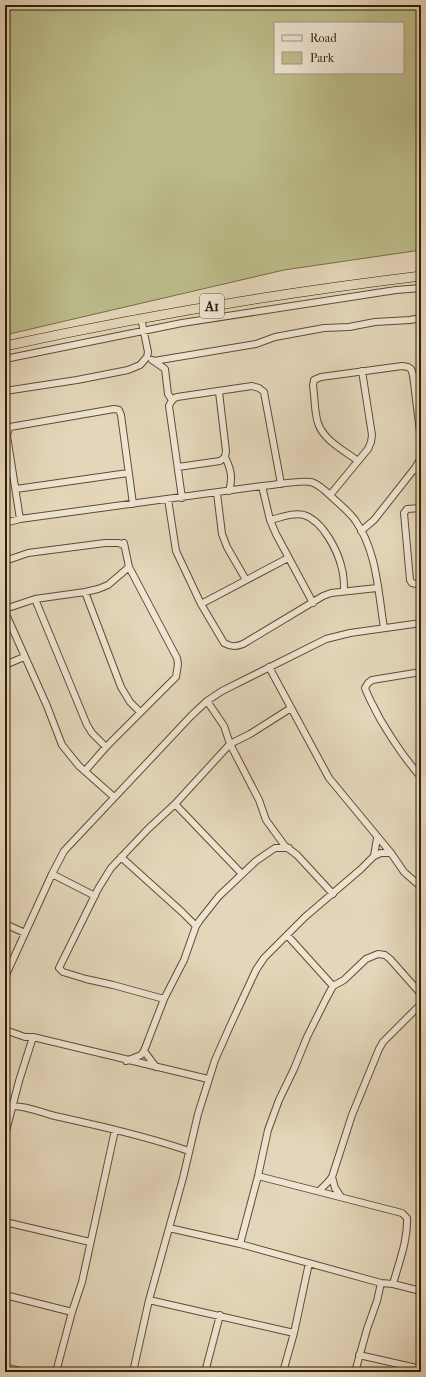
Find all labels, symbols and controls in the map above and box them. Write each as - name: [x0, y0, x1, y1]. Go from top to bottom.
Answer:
- legend: [274, 22, 404, 74]
- text: Road: [310, 31, 337, 45]
- text: Park: [310, 51, 335, 65]
- road number: A1: [200, 294, 224, 318]

